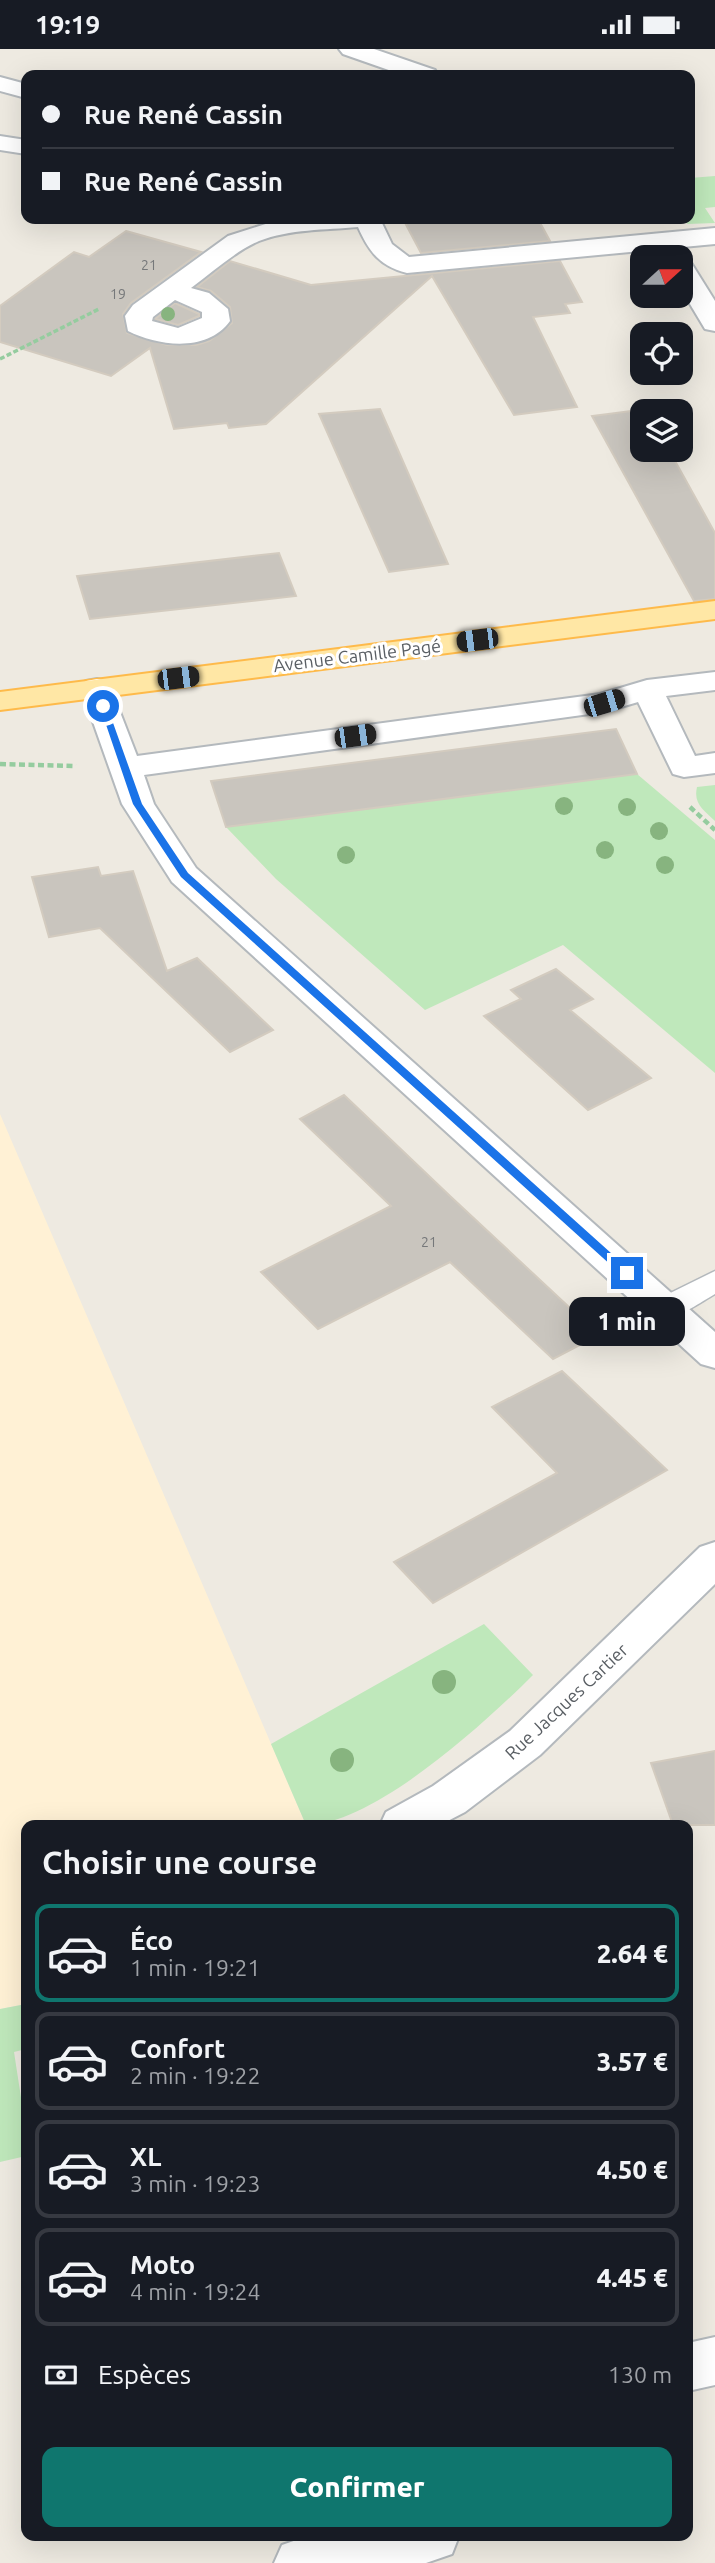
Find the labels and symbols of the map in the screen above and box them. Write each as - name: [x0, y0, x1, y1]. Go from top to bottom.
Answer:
- north arrow: [630, 245, 693, 308]
- house number: 21: [141, 257, 157, 273]
- house number: 19: [110, 286, 126, 302]
- car: [455, 627, 500, 653]
- street label: Avenue Camille Pagé: [272, 635, 442, 675]
- car: [156, 665, 201, 691]
- car: [581, 687, 628, 719]
- route start: [87, 690, 119, 722]
- car: [333, 723, 378, 749]
- house number: 21: [421, 1234, 437, 1250]
- route end: [611, 1257, 643, 1289]
- callout: 1 min: [569, 1297, 685, 1347]
- street label: Rue Jacques Cartier: [501, 1639, 631, 1763]

